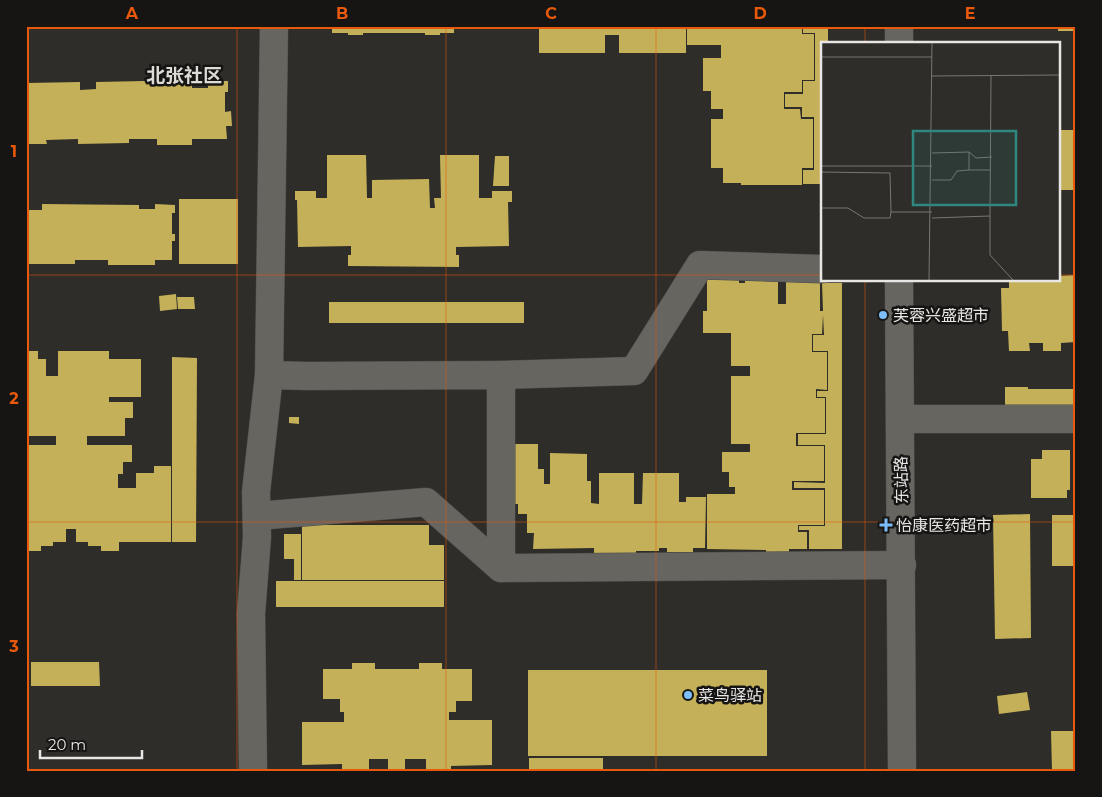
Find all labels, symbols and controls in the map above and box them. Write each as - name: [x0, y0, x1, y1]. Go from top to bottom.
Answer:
- text: A: [125, 4, 139, 23]
- text: B: [336, 4, 348, 23]
- text: C: [545, 4, 557, 23]
- text: D: [753, 4, 767, 23]
- text: E: [965, 4, 975, 23]
- inset map: [821, 42, 1060, 281]
- district label: 北张社区: [146, 64, 222, 87]
- text: 1: [11, 142, 17, 161]
- place label: 芙蓉兴盛超市: [893, 306, 989, 325]
- marker: 芙蓉兴盛超市: [877, 309, 889, 321]
- text: 2: [9, 389, 19, 408]
- street label: 东站路: [892, 456, 911, 504]
- place label: 怡康医药超市: [896, 516, 992, 535]
- marker: 怡康医药超市: [880, 519, 892, 531]
- text: 3: [8, 637, 19, 656]
- place label: 菜鸟驿站: [698, 686, 762, 705]
- marker: 菜鸟驿站: [682, 689, 694, 701]
- scale bar: [40, 727, 142, 759]
- text: 20 m: [48, 735, 86, 754]

